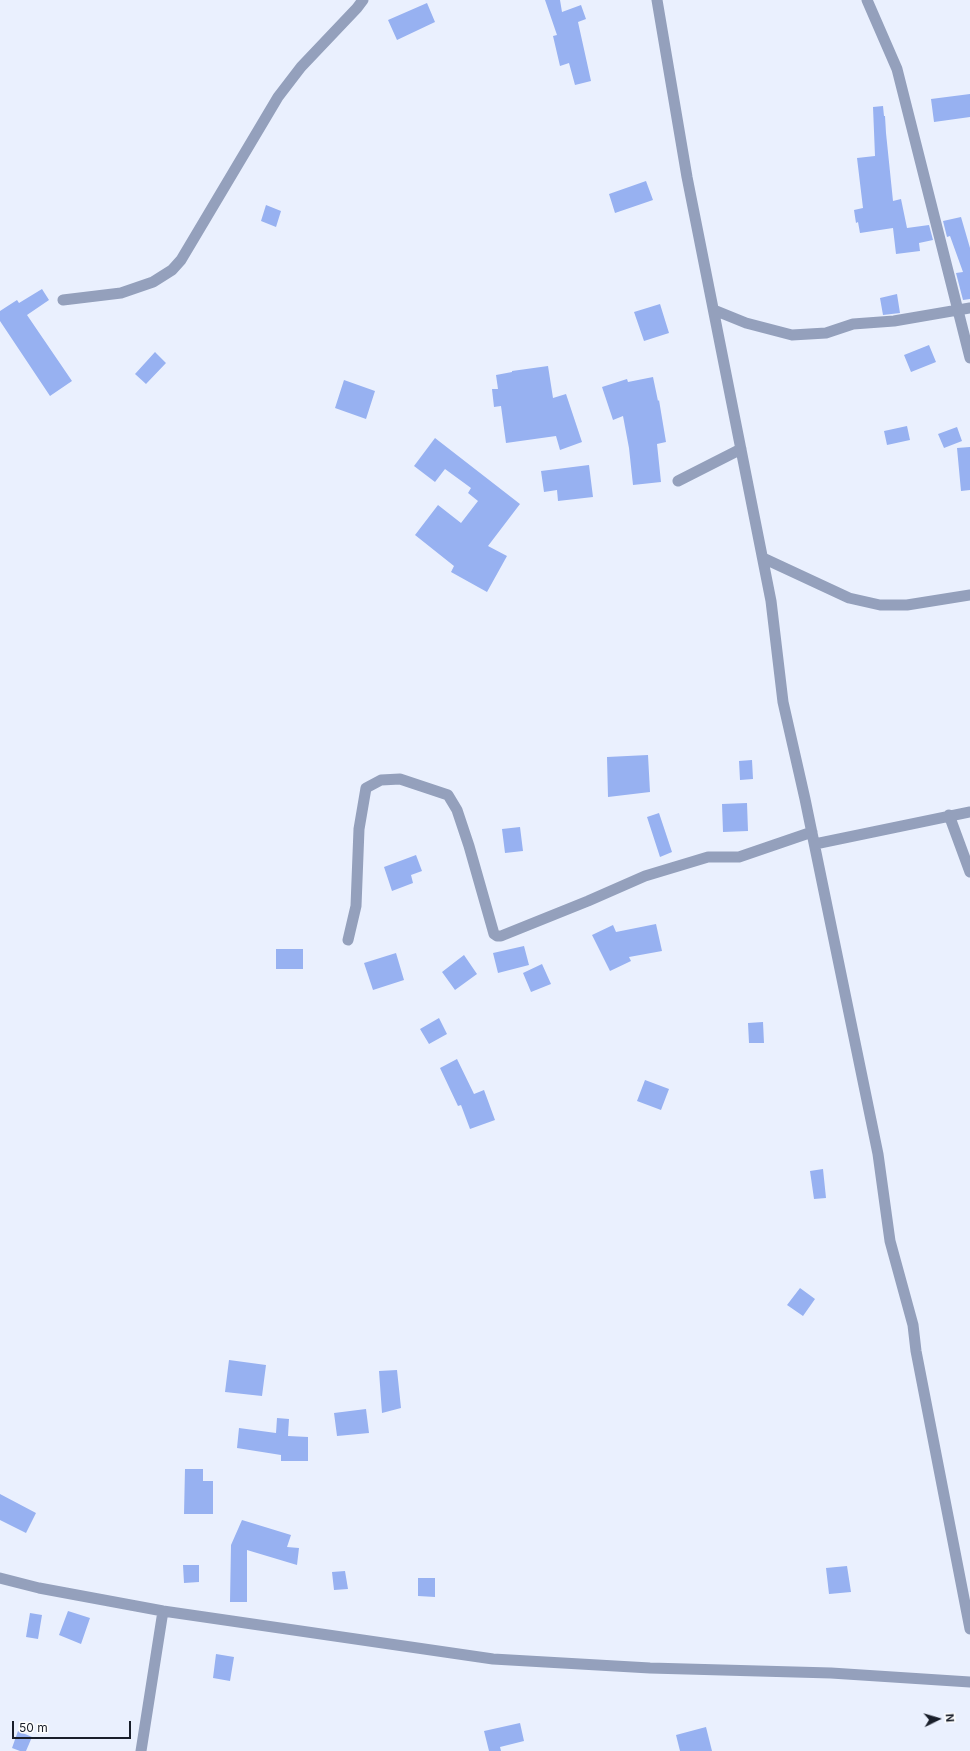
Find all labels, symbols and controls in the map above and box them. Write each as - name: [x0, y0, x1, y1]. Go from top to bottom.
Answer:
- north arrow: [918, 1699, 958, 1739]
- scale bar: [14, 1713, 133, 1739]
- text: N: [943, 1713, 957, 1723]
- text: 50 m: [19, 1720, 48, 1735]

